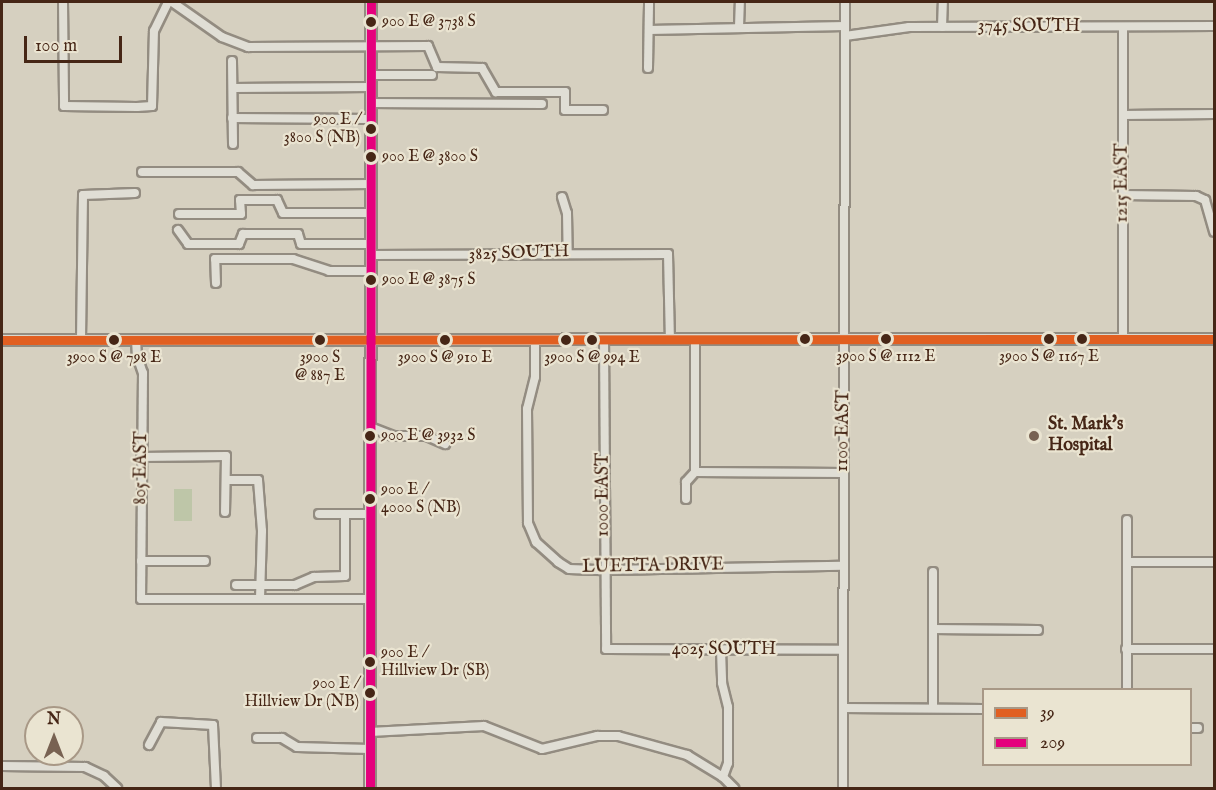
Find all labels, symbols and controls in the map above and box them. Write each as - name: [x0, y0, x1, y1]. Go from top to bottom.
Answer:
- place label: 900 E @ 3738 S: [382, 12, 476, 32]
- marker: 900 E @ 3738 S: [365, 16, 377, 28]
- street label: 3745 SOUTH: [978, 16, 1080, 38]
- scale bar: [27, 24, 124, 62]
- text: 100 m: [35, 35, 77, 58]
- place label: 900 E / 3800 S (NB): [284, 110, 360, 148]
- marker: 900 E / 3800 S (NB): [365, 123, 377, 135]
- street label: 1215 EAST: [1112, 143, 1134, 223]
- place label: 900 E @ 3800 S: [382, 147, 478, 167]
- marker: 900 E @ 3800 S: [365, 151, 377, 163]
- street label: 3825 SOUTH: [468, 241, 570, 267]
- place label: 900 E @ 3875 S: [382, 270, 476, 290]
- marker: 900 E @ 3875 S: [365, 274, 377, 286]
- unlabelled marker: [799, 333, 811, 345]
- marker: 3900 S @ 1112 E: [880, 333, 892, 345]
- marker: 3900 S @ 1167 E: [1043, 333, 1055, 345]
- unlabelled marker: [1076, 333, 1088, 345]
- marker: 3900 S @ 798 E: [108, 334, 120, 346]
- marker: 3900 S @ 887 E: [314, 334, 326, 346]
- marker: 3900 S @ 910 E: [439, 334, 451, 346]
- unlabelled marker: [560, 334, 572, 346]
- marker: 3900 S @ 994 E: [586, 334, 598, 346]
- place label: 3900 S @ 1112 E: [836, 347, 936, 367]
- place label: 3900 S @ 1167 E: [999, 347, 1099, 367]
- place label: 3900 S @ 798 E: [67, 348, 161, 368]
- place label: 3900 S @ 887 E: [295, 348, 345, 386]
- place label: 3900 S @ 910 E: [398, 348, 492, 368]
- place label: 3900 S @ 994 E: [544, 348, 640, 368]
- street label: 1100 EAST: [832, 390, 856, 472]
- place label: St. Mark's Hospital: [1048, 415, 1123, 458]
- place label: 900 E @ 3932 S: [381, 426, 475, 446]
- marker: St. Mark's Hospital: [1025, 427, 1043, 445]
- marker: 900 E @ 3932 S: [364, 430, 376, 442]
- street label: 805 EAST: [131, 431, 153, 505]
- street label: 1000 EAST: [593, 453, 615, 537]
- place label: 900 E / 4000 S (NB): [381, 480, 461, 518]
- marker: 900 E / 4000 S (NB): [364, 493, 376, 505]
- street label: LUETTA DRIVE: [582, 555, 724, 579]
- street label: 4025 SOUTH: [672, 639, 776, 661]
- place label: 900 E / Hillview Dr (SB): [381, 643, 489, 681]
- marker: 900 E / Hillview Dr (SB): [364, 656, 376, 668]
- place label: 900 E / Hillview Dr (NB): [245, 674, 359, 712]
- marker: 900 E / Hillview Dr (NB): [364, 687, 376, 699]
- legend: [982, 688, 1192, 766]
- text: 39: [1040, 702, 1055, 725]
- north arrow: [24, 706, 84, 766]
- text: N: [47, 710, 61, 730]
- text: 209: [1040, 732, 1065, 755]

